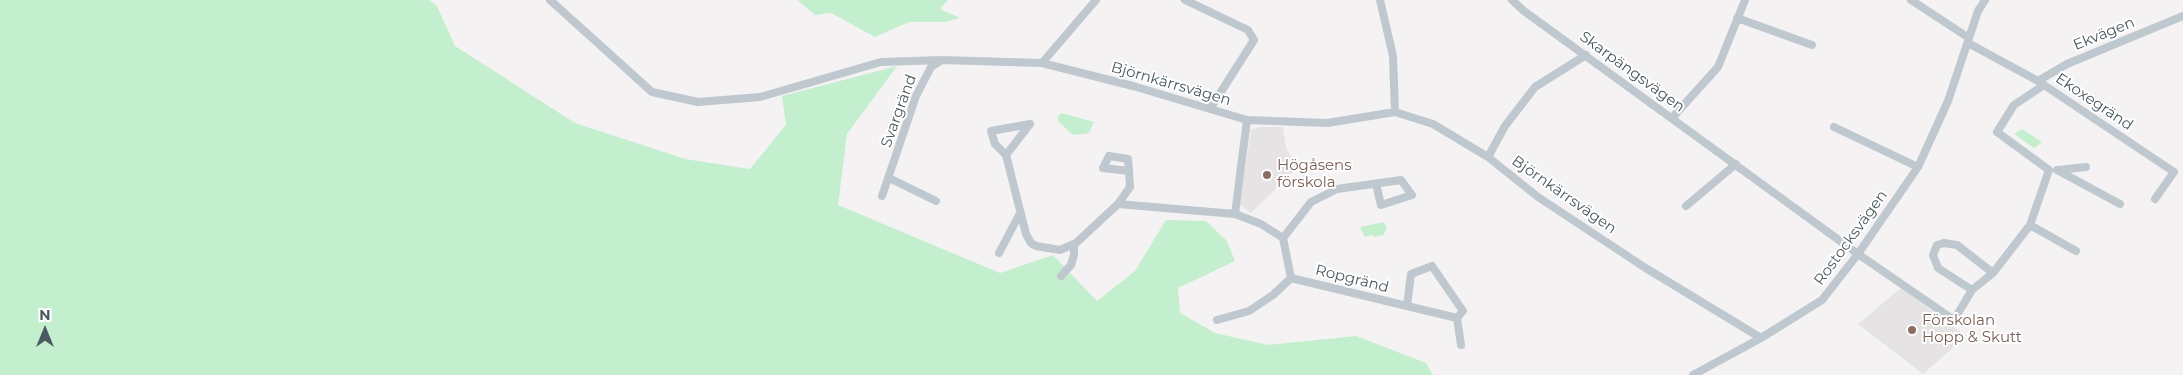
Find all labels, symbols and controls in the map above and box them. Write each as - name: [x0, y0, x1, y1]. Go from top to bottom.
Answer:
- street label: Ekvägen: [2071, 14, 2137, 54]
- street label: Skarpängsvägen: [1576, 28, 1688, 116]
- street label: Björnkärrsvägen: [1109, 58, 1233, 110]
- street label: Ekoxegränd: [2052, 70, 2136, 134]
- street label: Svargränd: [877, 72, 921, 150]
- street label: Björnkärrsvägen: [1508, 152, 1620, 238]
- place label: Högåsens förskola: [1277, 157, 1352, 192]
- marker: Högåsens förskola: [1261, 169, 1273, 181]
- street label: Rostocksvägen: [1810, 187, 1892, 289]
- street label: Ropgränd: [1313, 261, 1391, 297]
- north arrow: [20, 305, 70, 355]
- text: N: [39, 306, 51, 324]
- place label: Förskolan Hopp & Skutt: [1922, 312, 2022, 347]
- marker: Förskolan Hopp & Skutt: [1906, 324, 1918, 336]

